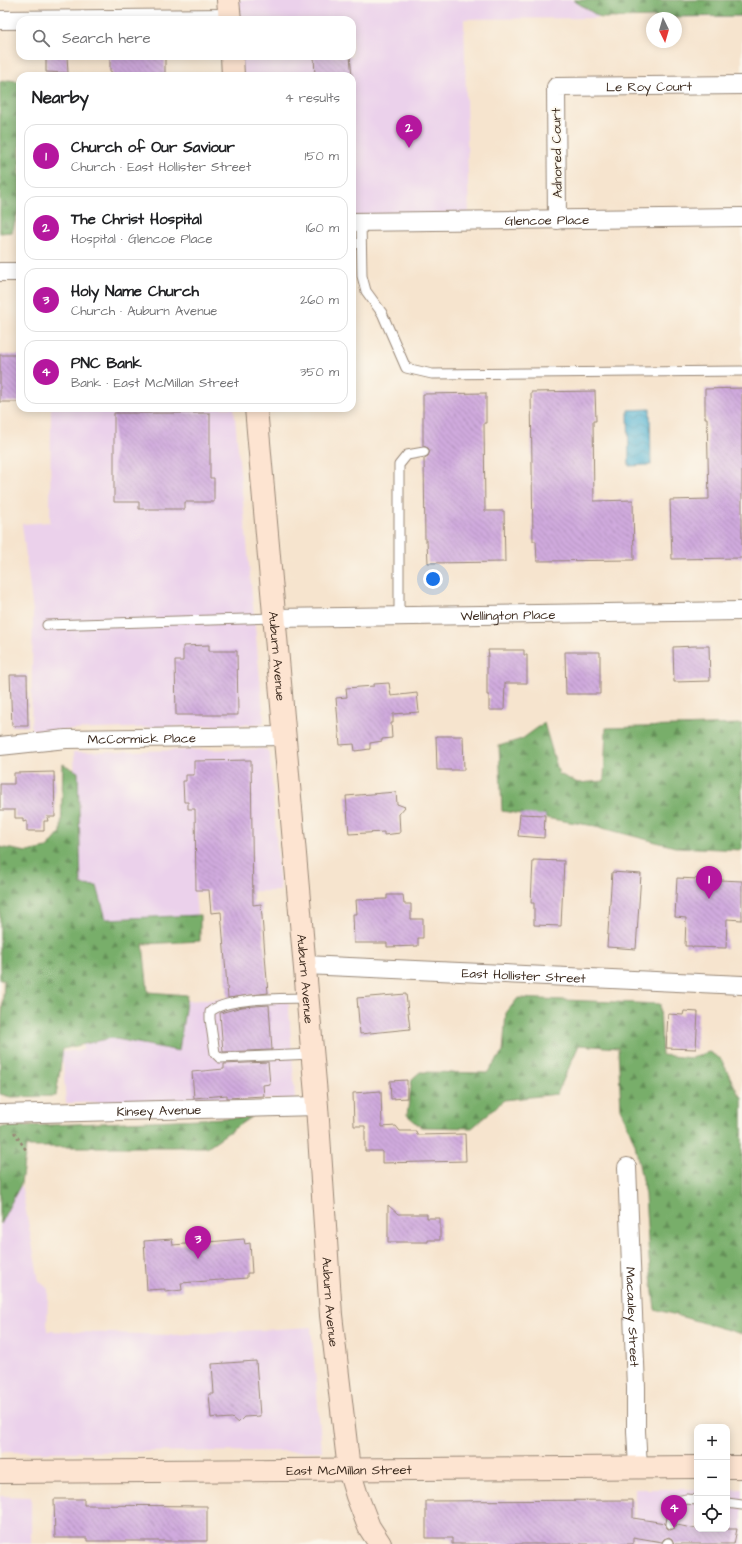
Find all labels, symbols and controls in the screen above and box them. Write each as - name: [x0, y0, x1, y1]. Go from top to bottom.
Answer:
- north arrow: [646, 12, 682, 48]
- search box: [16, 16, 356, 60]
- icon: search: [30, 27, 52, 49]
- text: Search here: [62, 28, 151, 49]
- street label: Le Roy Court: [606, 78, 693, 97]
- text: Nearby: [32, 86, 89, 110]
- text: 4 results: [285, 89, 340, 107]
- street label: Adnored Court: [547, 107, 567, 198]
- pin: 2: [396, 115, 422, 148]
- text: Church of Our Saviour: [71, 137, 235, 158]
- text: 1: [45, 147, 47, 165]
- text: 150 m: [305, 147, 339, 165]
- text: Church · East Hollister Street: [71, 158, 251, 176]
- text: The Christ Hospital: [71, 209, 202, 230]
- street label: Glencoe Place: [505, 211, 589, 230]
- text: 2: [42, 219, 50, 237]
- text: 160 m: [306, 219, 339, 237]
- text: Hospital · Glencoe Place: [71, 230, 213, 248]
- text: Holy Name Church: [71, 281, 199, 302]
- text: 3: [43, 291, 49, 309]
- text: 260 m: [300, 291, 339, 309]
- text: Church · Auburn Avenue: [71, 302, 217, 320]
- text: PNC Bank: [71, 353, 142, 374]
- text: 4: [42, 363, 50, 381]
- text: 350 m: [300, 363, 339, 381]
- text: Bank · East McMillan Street: [71, 374, 239, 392]
- your location: [423, 569, 443, 589]
- street label: Wellington Place: [460, 606, 556, 626]
- street label: Auburn Avenue: [264, 611, 290, 702]
- street label: McCormick Place: [87, 729, 196, 749]
- pin: 1: [696, 866, 722, 899]
- street label: Auburn Avenue: [292, 933, 318, 1025]
- street label: East Hollister Street: [461, 964, 587, 988]
- street label: Kinsey Avenue: [116, 1101, 201, 1121]
- pin: 3: [185, 1226, 211, 1259]
- street label: Auburn Avenue: [317, 1256, 343, 1348]
- street label: Macauley Street: [621, 1266, 643, 1368]
- map controls: [694, 1424, 730, 1532]
- button: +: [694, 1424, 730, 1460]
- button: −: [694, 1460, 730, 1496]
- street label: East McMillan Street: [286, 1461, 413, 1480]
- pin: 4: [661, 1495, 687, 1528]
- button: locate: [694, 1496, 730, 1532]

